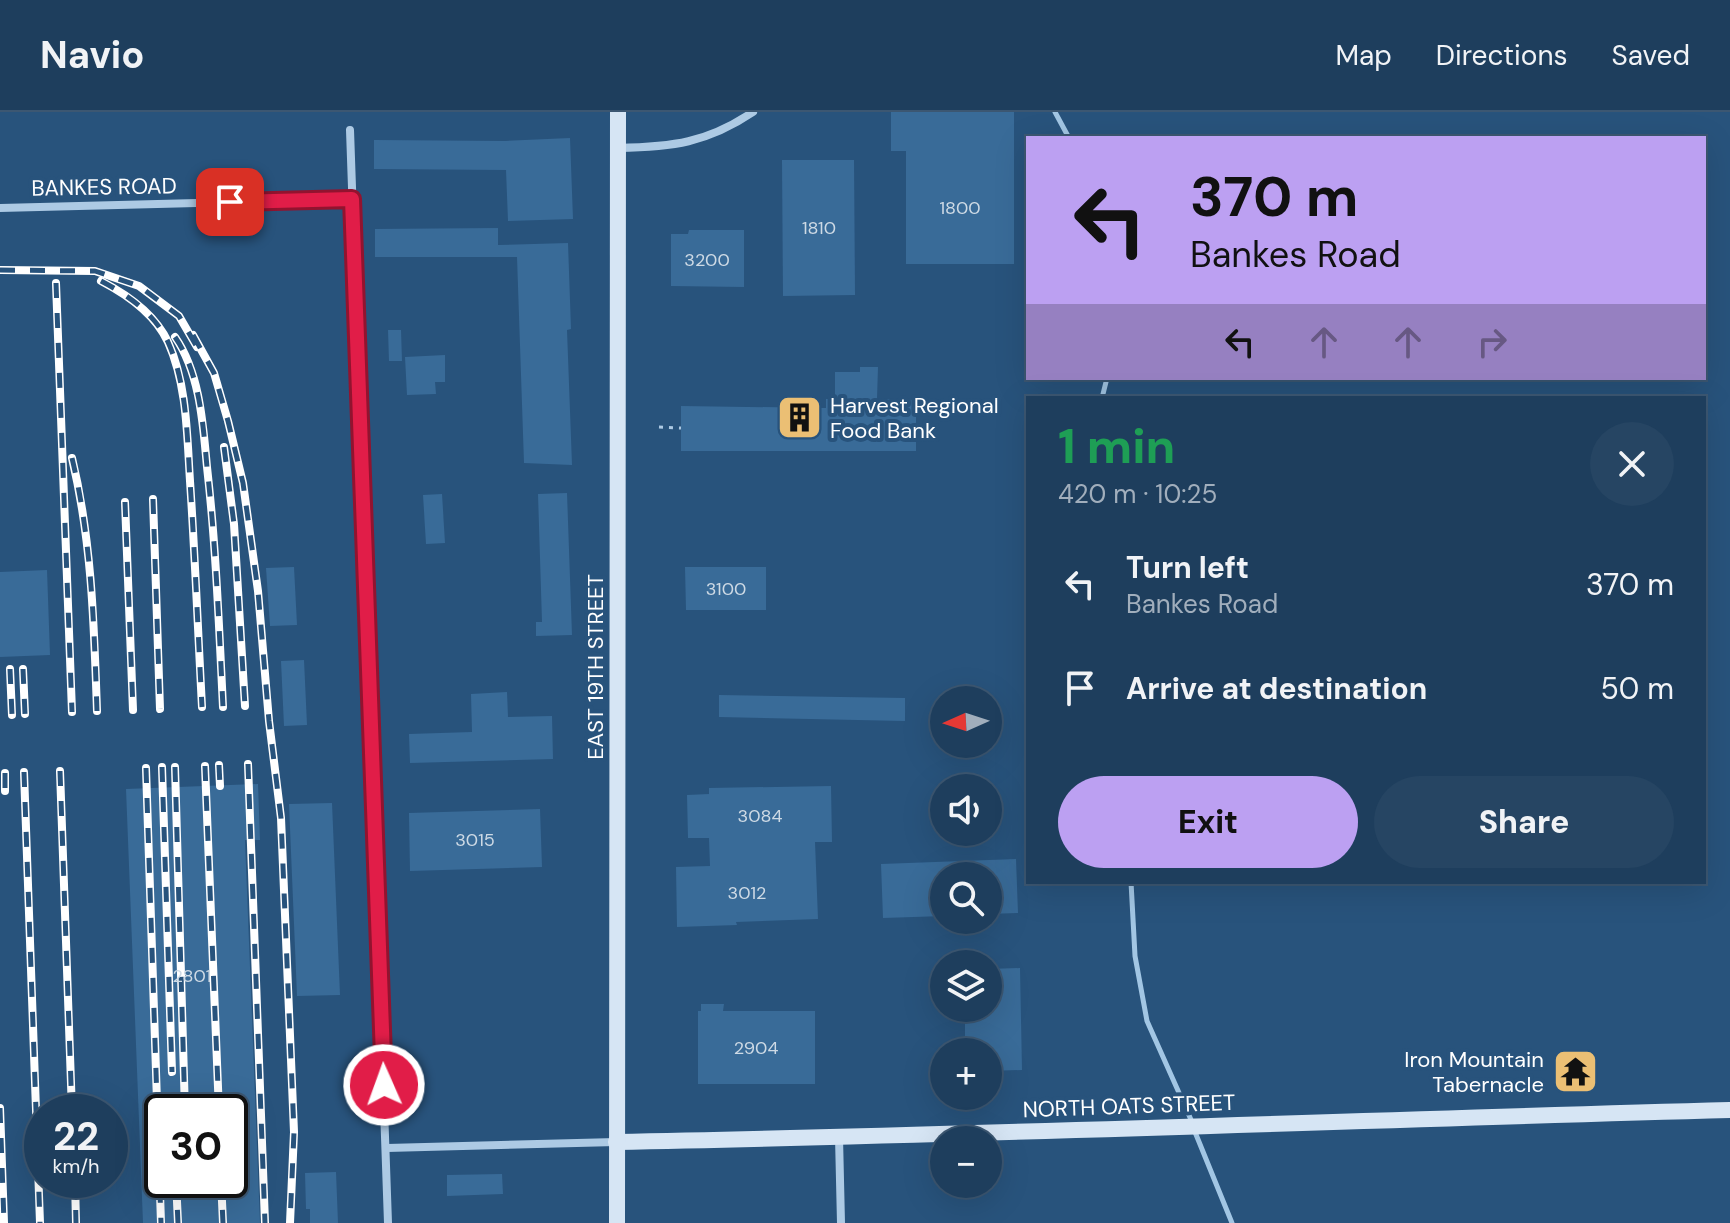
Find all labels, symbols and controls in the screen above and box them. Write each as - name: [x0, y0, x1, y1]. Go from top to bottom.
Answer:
- text: Navio: [40, 30, 144, 80]
- text: Map: [1335, 37, 1392, 74]
- text: Directions: [1436, 37, 1568, 74]
- text: Saved: [1612, 37, 1690, 74]
- text: 370 m: [1190, 160, 1358, 233]
- pin: [196, 168, 264, 236]
- icon: left: [1058, 168, 1162, 272]
- street label: BANKES ROAD: [31, 171, 177, 203]
- icon: arrive: [208, 180, 252, 224]
- house number: 1800: [939, 196, 981, 220]
- house number: 1810: [802, 216, 836, 240]
- text: Bankes Road: [1190, 231, 1401, 278]
- house number: 3200: [684, 248, 730, 272]
- icon: left: [1218, 320, 1262, 364]
- icon: ahead: [1302, 320, 1346, 364]
- icon: ahead: [1386, 320, 1430, 364]
- icon: right: [1470, 320, 1514, 364]
- place label: Harvest Regional Food Bank: [830, 391, 999, 445]
- building icon: Harvest Regional Food Bank: [775, 394, 823, 442]
- text: 1 min: [1058, 415, 1175, 478]
- button: close: [1590, 422, 1674, 506]
- text: 420 m · 10:25: [1058, 477, 1217, 511]
- text: Turn left: [1126, 548, 1249, 587]
- icon: left: [1058, 562, 1102, 606]
- text: 370 m: [1586, 565, 1674, 604]
- street label: EAST 19TH STREET: [581, 574, 610, 760]
- house number: 3100: [706, 577, 746, 601]
- text: Bankes Road: [1126, 587, 1278, 621]
- icon: arrive: [1058, 666, 1102, 710]
- text: Arrive at destination: [1126, 669, 1427, 708]
- text: 50 m: [1600, 669, 1674, 708]
- north arrow: [930, 686, 1002, 758]
- map controls: [930, 686, 1002, 1198]
- button: sound: [930, 774, 1002, 846]
- button: Exit: [1058, 776, 1358, 868]
- button: Share: [1374, 776, 1674, 868]
- house number: 3084: [738, 804, 782, 828]
- house number: 3015: [455, 828, 495, 852]
- button: search: [930, 862, 1002, 934]
- house number: 3012: [728, 881, 766, 905]
- button: layers: [930, 950, 1002, 1022]
- house number: 2801: [173, 964, 211, 988]
- house number: 2904: [734, 1036, 778, 1060]
- button: +: [930, 1038, 1002, 1110]
- position arrow: [342, 1043, 426, 1127]
- place label: Iron Mountain Tabernacle: [1404, 1045, 1544, 1099]
- temple icon: Iron Mountain Tabernacle: [1551, 1048, 1599, 1096]
- street label: NORTH OATS STREET: [1022, 1088, 1236, 1124]
- speed limit sign: 30: [144, 1094, 248, 1198]
- text: 22: [53, 1110, 99, 1162]
- button: −: [930, 1126, 1002, 1198]
- text: km/h: [52, 1153, 100, 1179]

